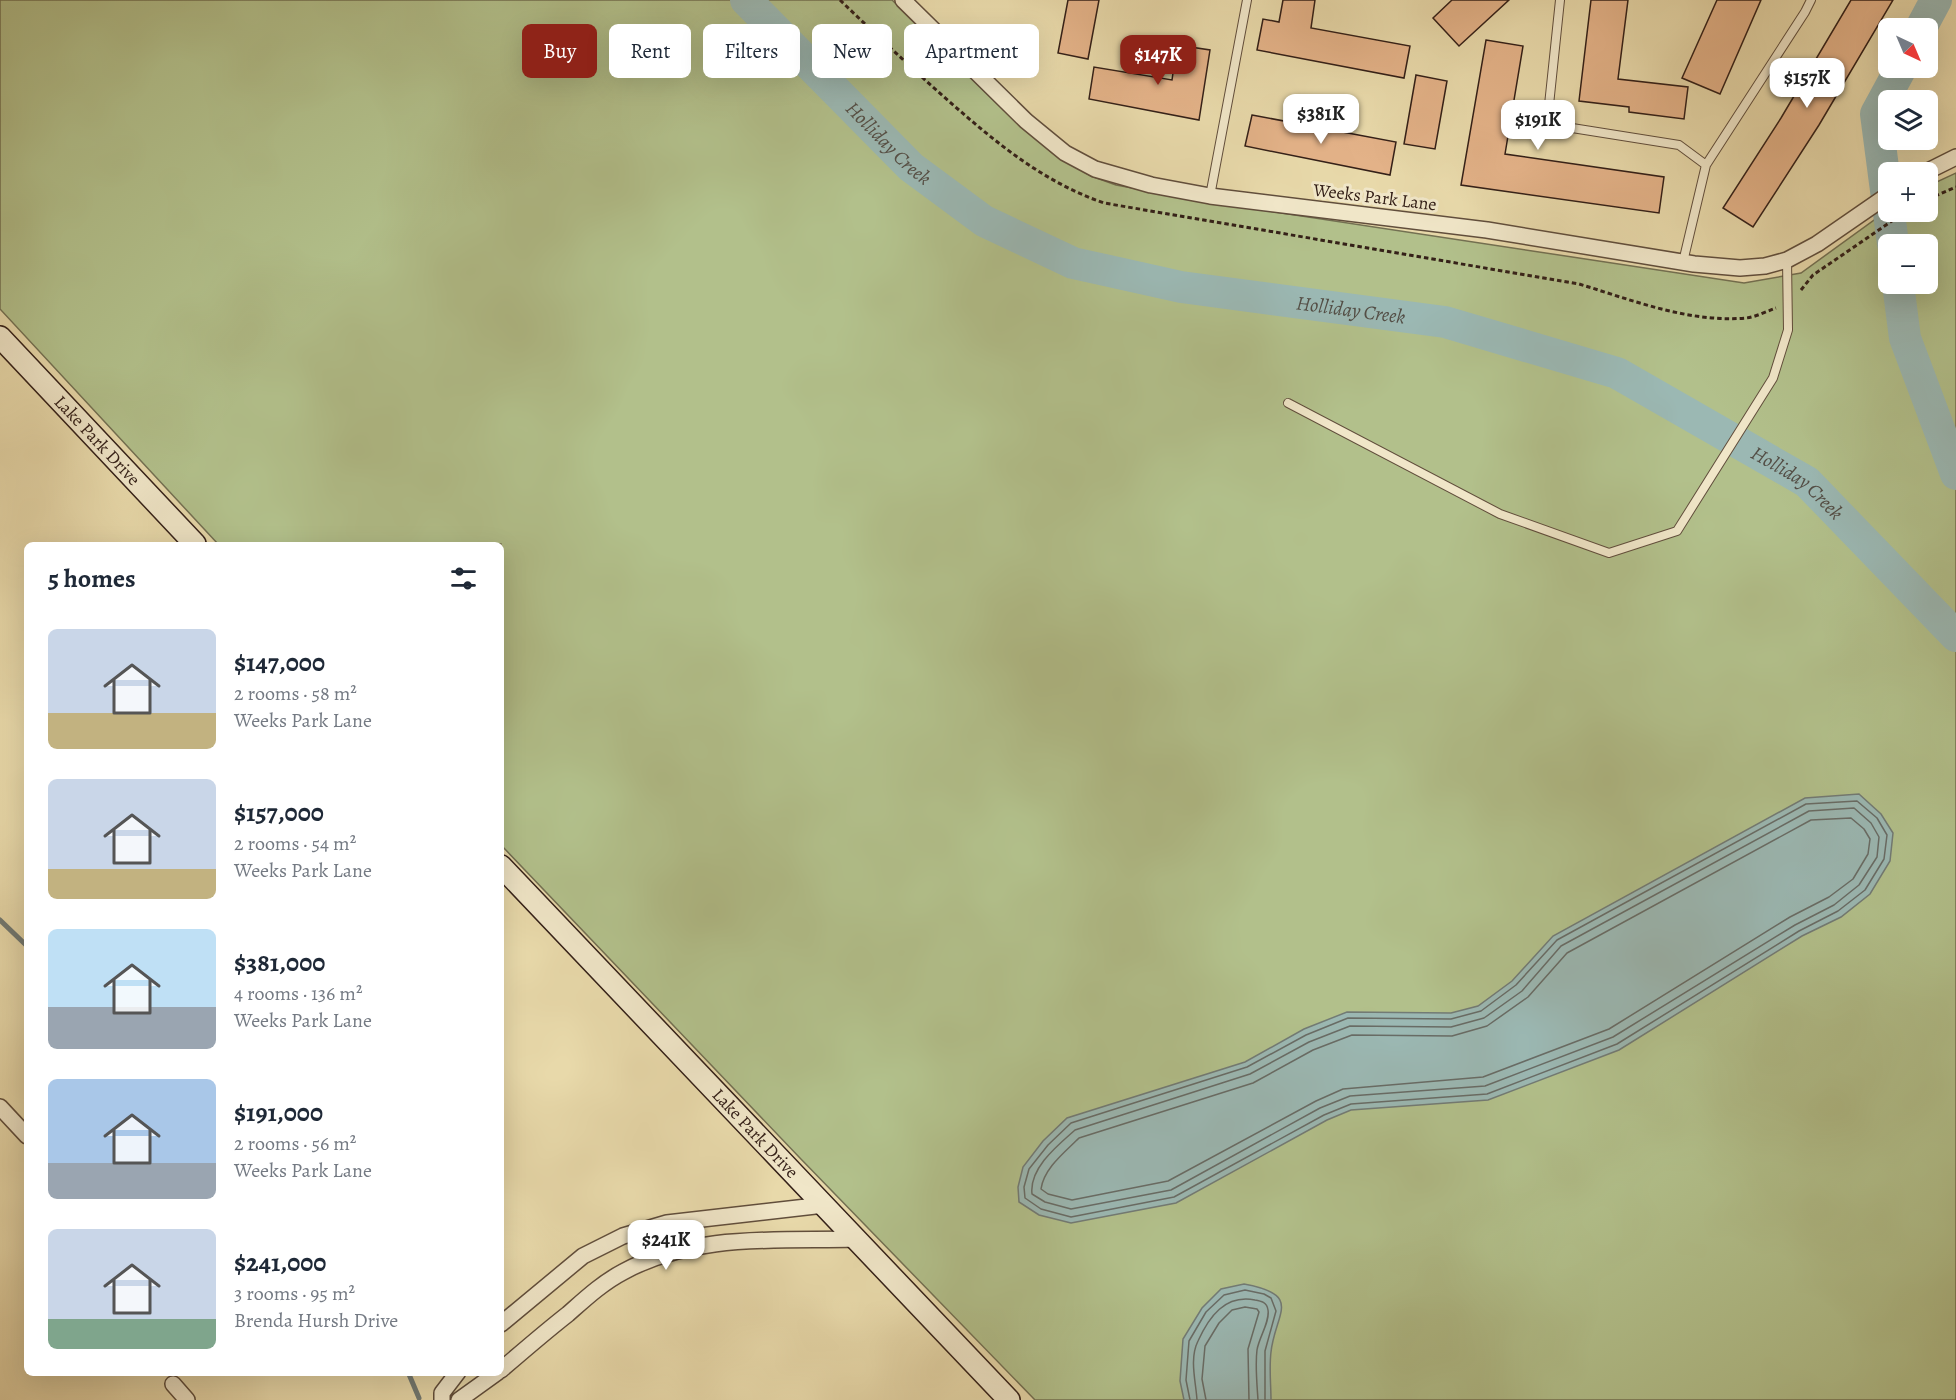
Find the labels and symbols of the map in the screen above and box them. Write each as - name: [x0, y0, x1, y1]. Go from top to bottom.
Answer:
- north arrow: [1878, 18, 1938, 78]
- pin: $147K: [1116, 35, 1200, 86]
- pin: $157K: [1765, 58, 1849, 109]
- pin: $381K: [1279, 94, 1363, 145]
- water label: Holliday Creek: [839, 96, 937, 191]
- pin: $191K: [1496, 100, 1580, 151]
- street label: Weeks Park Lane: [1311, 177, 1438, 216]
- water label: Holliday Creek: [1295, 289, 1407, 331]
- street label: Lake Park Drive: [49, 390, 146, 491]
- water label: Holliday Creek: [1746, 440, 1849, 526]
- street label: Lake Park Drive: [707, 1083, 804, 1184]
- pin: $241K: [624, 1220, 708, 1271]

